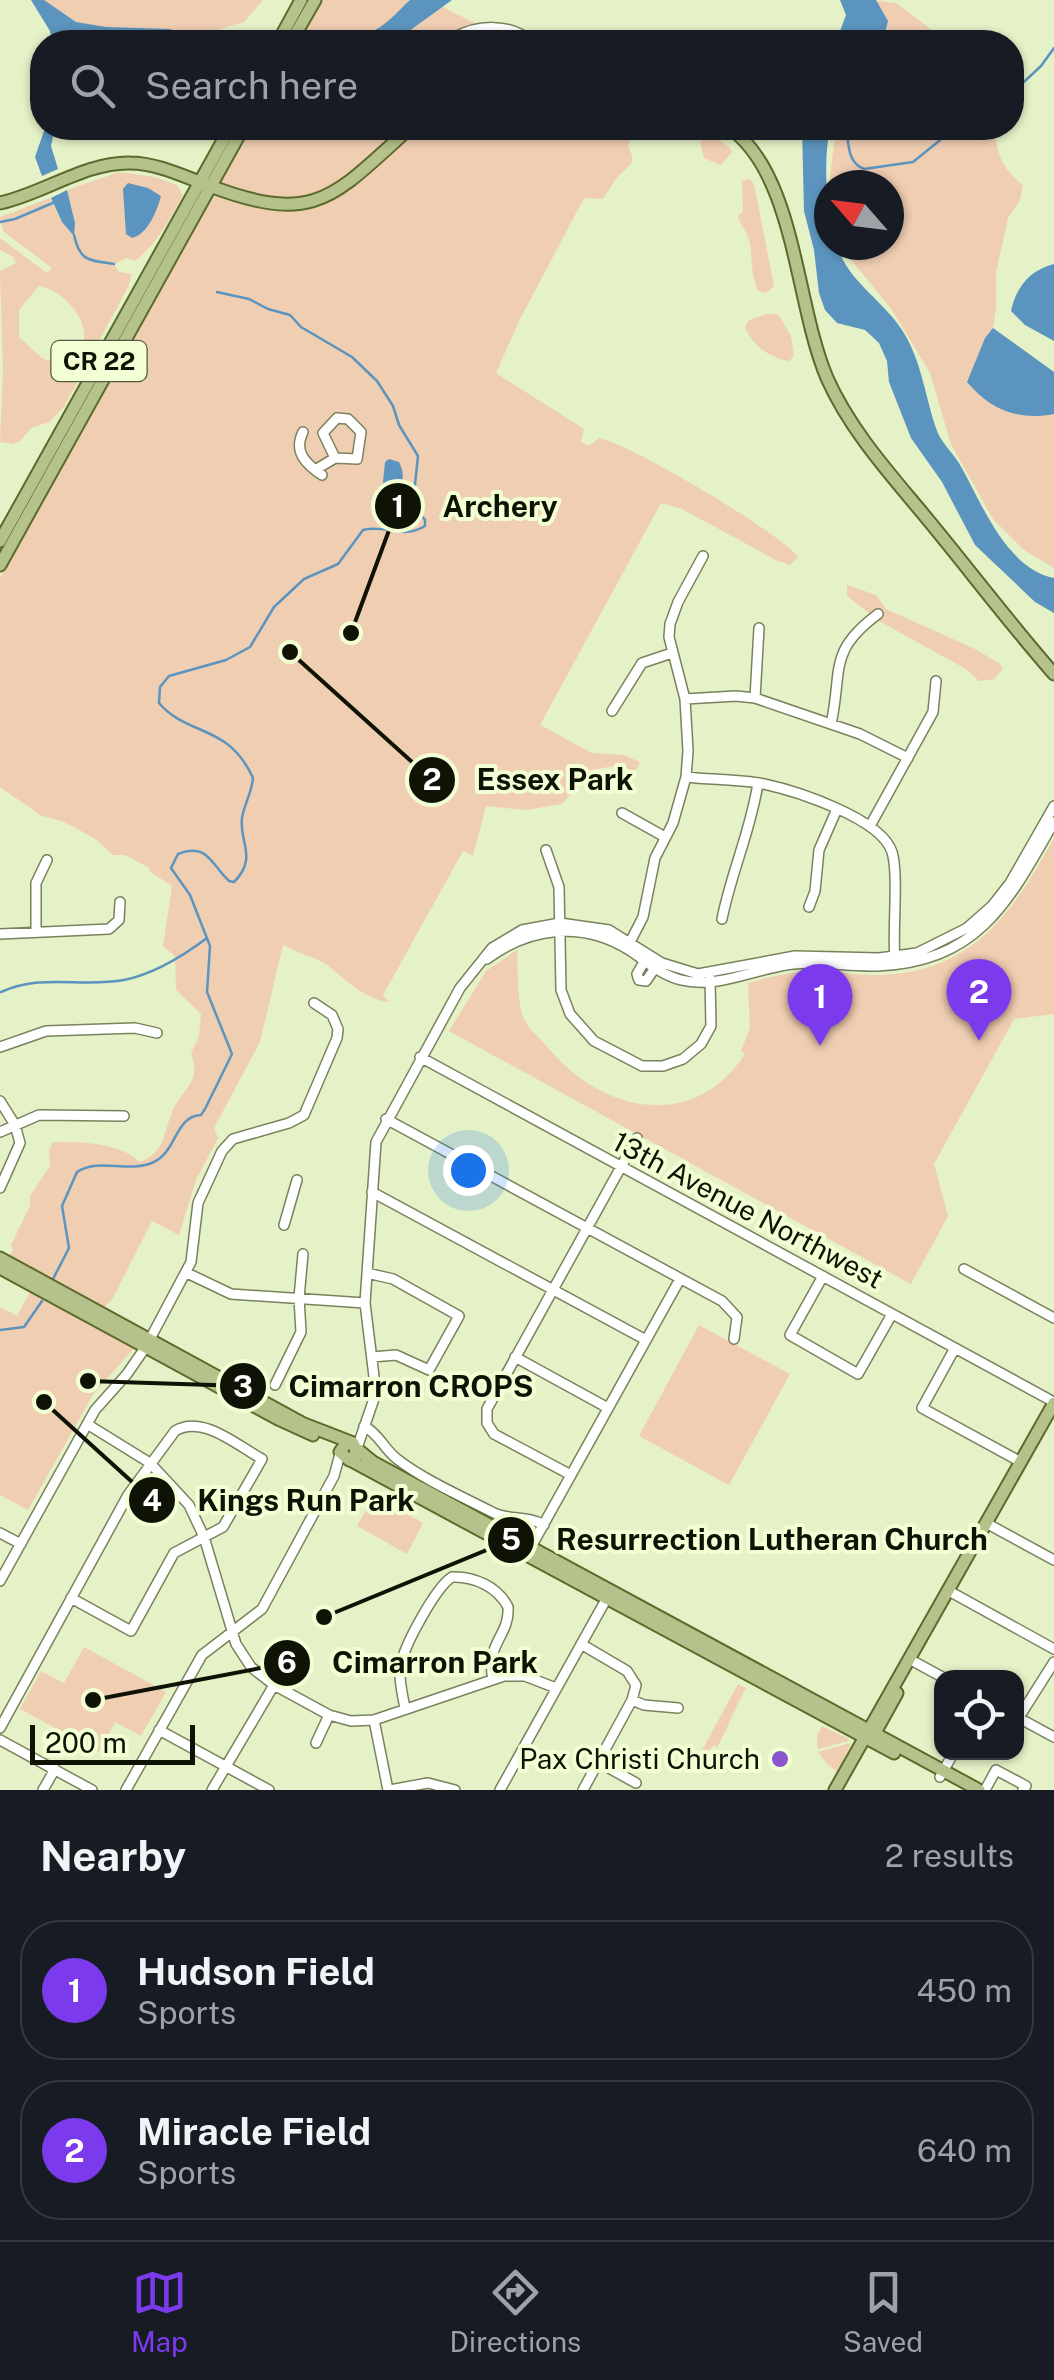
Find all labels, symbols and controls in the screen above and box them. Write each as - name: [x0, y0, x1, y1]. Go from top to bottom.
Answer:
- search box: [30, 30, 1024, 140]
- icon: search: [65, 58, 120, 113]
- text: Search here: [145, 63, 358, 108]
- north arrow: [814, 170, 904, 260]
- road number: CR 22: [52, 341, 146, 381]
- callout: Archery: [373, 476, 578, 536]
- text: 1: [392, 488, 404, 524]
- text: Archery: [442, 488, 558, 524]
- callout: Essex Park: [407, 750, 654, 810]
- text: 2: [422, 761, 442, 797]
- text: Essex Park: [477, 761, 633, 797]
- pin: 2: [946, 958, 1012, 1041]
- pin: 1: [788, 964, 852, 1046]
- street label: 13th Avenue Northwest: [607, 1124, 889, 1295]
- your location: [443, 1145, 494, 1196]
- callout: Cimarron CROPS: [218, 1356, 554, 1416]
- text: 3: [233, 1368, 253, 1404]
- text: Cimarron CROPS: [288, 1368, 534, 1404]
- callout: Kings Run Park: [127, 1470, 435, 1530]
- text: 4: [142, 1482, 162, 1518]
- text: Kings Run Park: [197, 1482, 415, 1518]
- callout: Resurrection Lutheran Church: [486, 1510, 1008, 1570]
- text: 5: [501, 1521, 521, 1557]
- text: Resurrection Lutheran Church: [556, 1521, 988, 1557]
- callout: Cimarron Park: [262, 1633, 558, 1693]
- text: 6: [277, 1644, 297, 1680]
- text: Cimarron Park: [332, 1644, 538, 1680]
- map controls: [934, 1670, 1024, 1760]
- button: locate: [934, 1670, 1024, 1760]
- scale bar: [30, 1720, 195, 1764]
- text: 200 m: [45, 1726, 127, 1759]
- place label: Pax Christi Church: [519, 1742, 760, 1775]
- marker: Pax Christi Church: [769, 1748, 791, 1770]
- text: Nearby: [40, 1831, 186, 1880]
- text: 2 results: [885, 1837, 1014, 1874]
- text: Hudson Field: [137, 1949, 375, 1994]
- text: 1: [68, 1972, 81, 2009]
- text: 450 m: [917, 1972, 1012, 2009]
- text: Sports: [137, 1994, 236, 2031]
- text: Miracle Field: [137, 2109, 371, 2154]
- text: 2: [64, 2132, 85, 2169]
- text: 640 m: [917, 2132, 1012, 2169]
- text: Sports: [137, 2154, 236, 2191]
- tab: Map: [131, 2265, 188, 2358]
- tab: Directions: [450, 2265, 581, 2358]
- tab: Saved: [843, 2265, 923, 2358]

